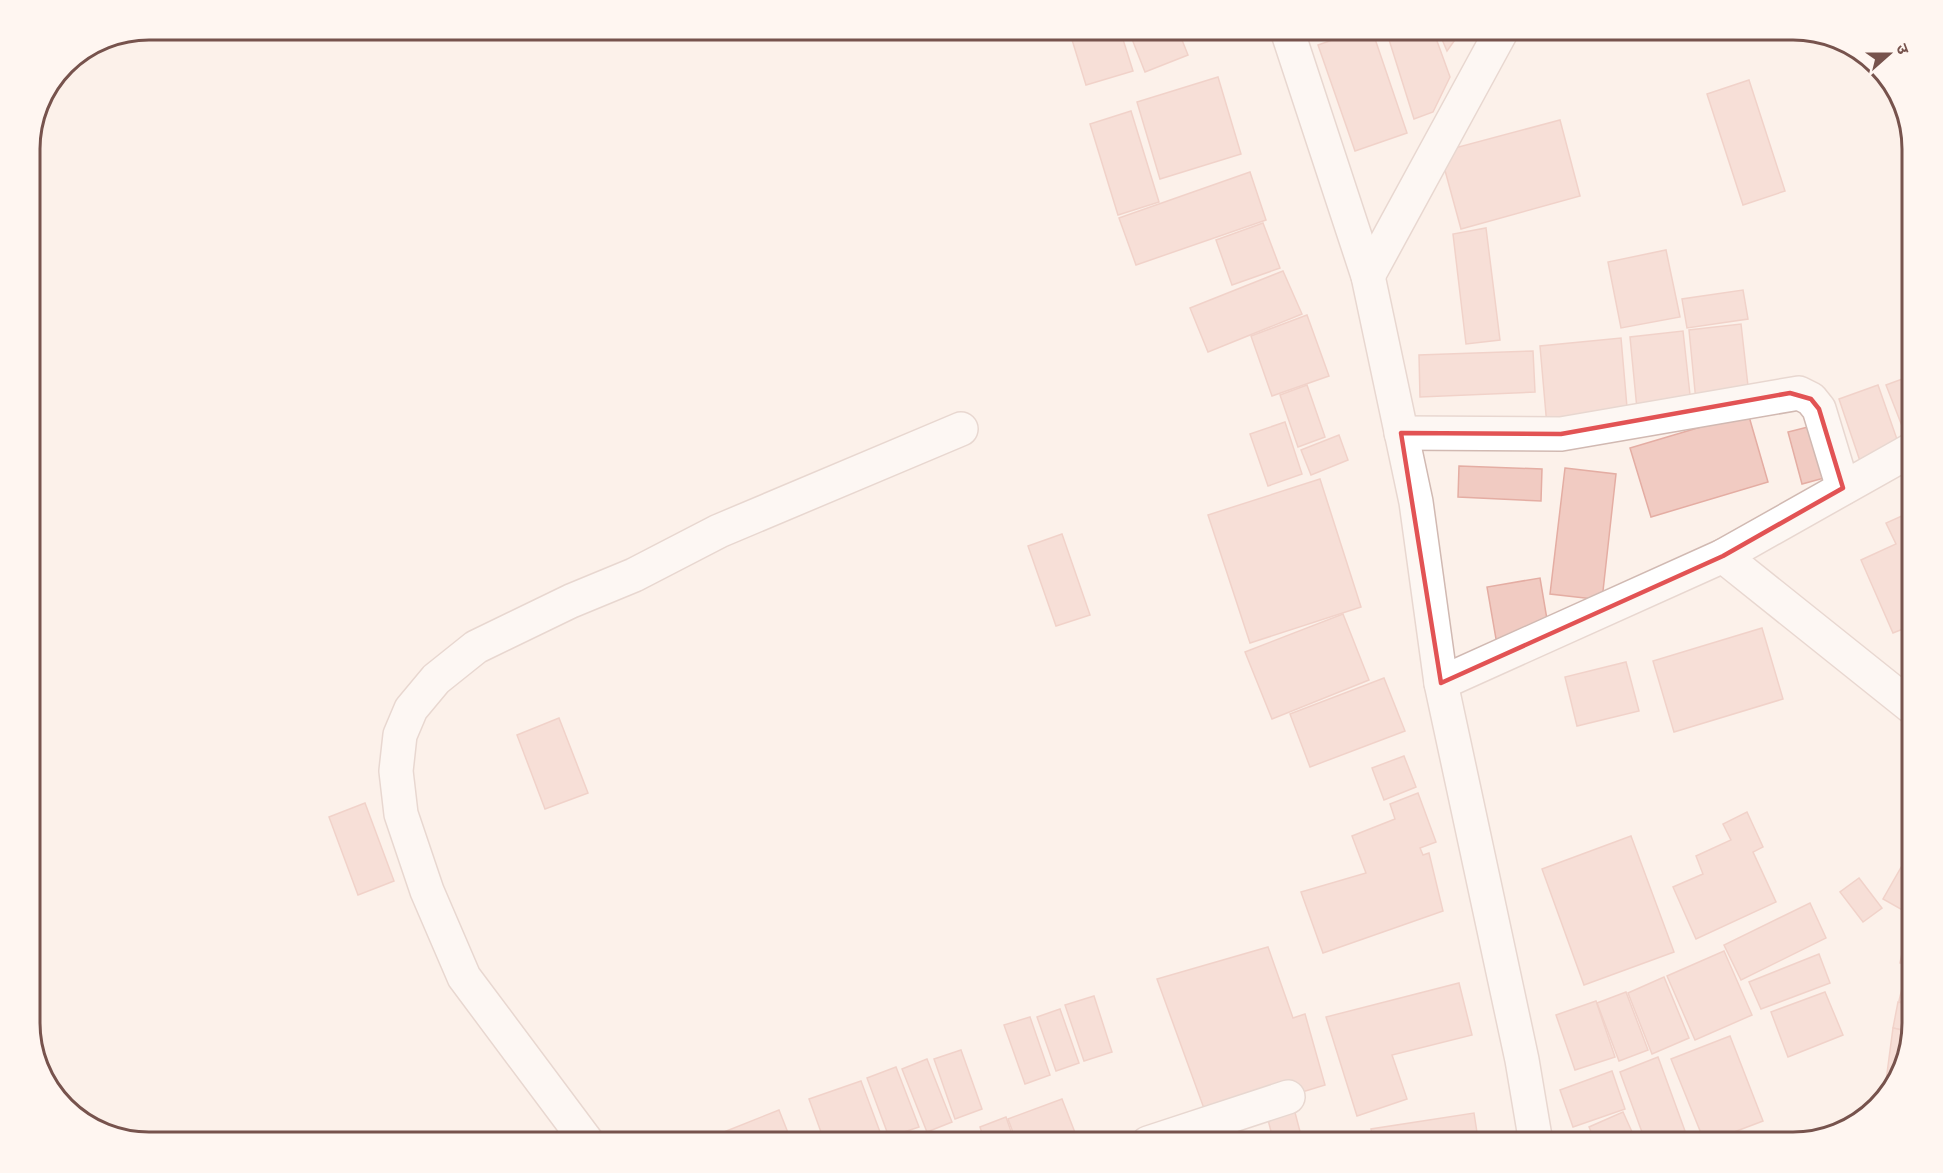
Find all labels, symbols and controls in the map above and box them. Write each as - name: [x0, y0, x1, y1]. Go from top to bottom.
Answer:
- north arrow: [1859, 24, 1919, 84]
- text: उ: [1892, 41, 1913, 57]

